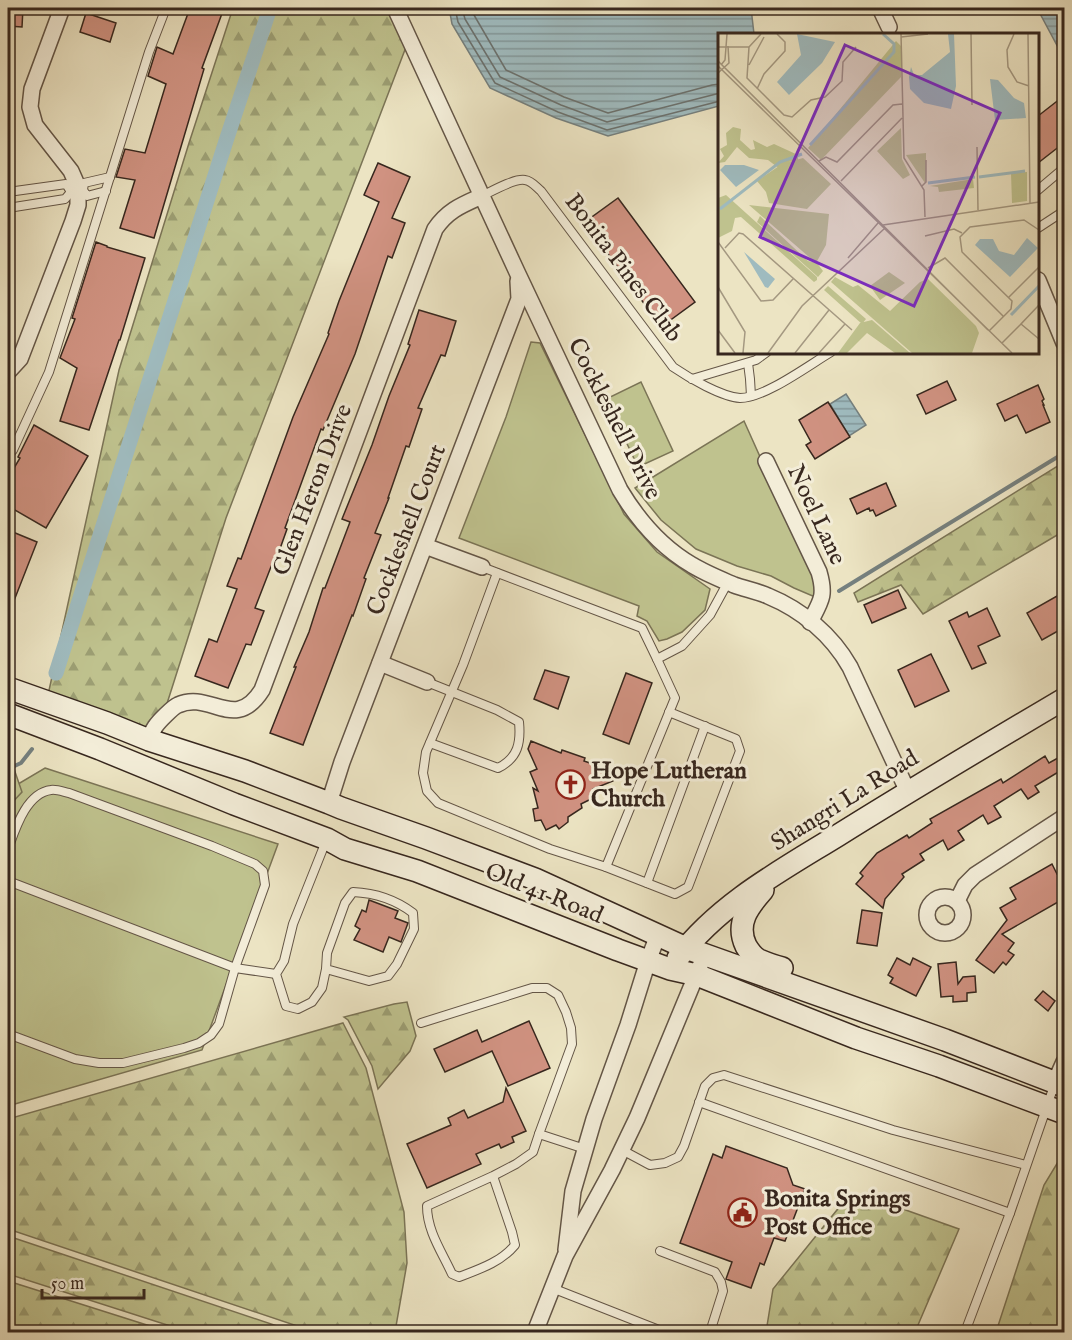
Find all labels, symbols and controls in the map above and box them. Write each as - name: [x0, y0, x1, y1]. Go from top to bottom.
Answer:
- inset map: [718, 33, 1039, 354]
- street label: Bonita Pines Club: [557, 187, 689, 349]
- street label: Cockleshell Drive: [560, 333, 668, 505]
- street label: Glen Heron Drive: [266, 400, 360, 580]
- street label: Cockleshell Court: [360, 440, 454, 620]
- street label: Noel Lane: [779, 460, 853, 570]
- street label: Shangri La Road: [765, 743, 925, 859]
- place label: Hope Lutheran Church: [591, 756, 747, 815]
- church icon: Hope Lutheran Church: [554, 769, 586, 801]
- street label: Old 41 Road: [480, 856, 608, 932]
- place label: Bonita Springs Post Office: [764, 1184, 911, 1243]
- public building icon: Bonita Springs Post Office: [727, 1197, 759, 1229]
- scale bar: [42, 1262, 144, 1300]
- text: 50 m: [51, 1273, 84, 1296]

